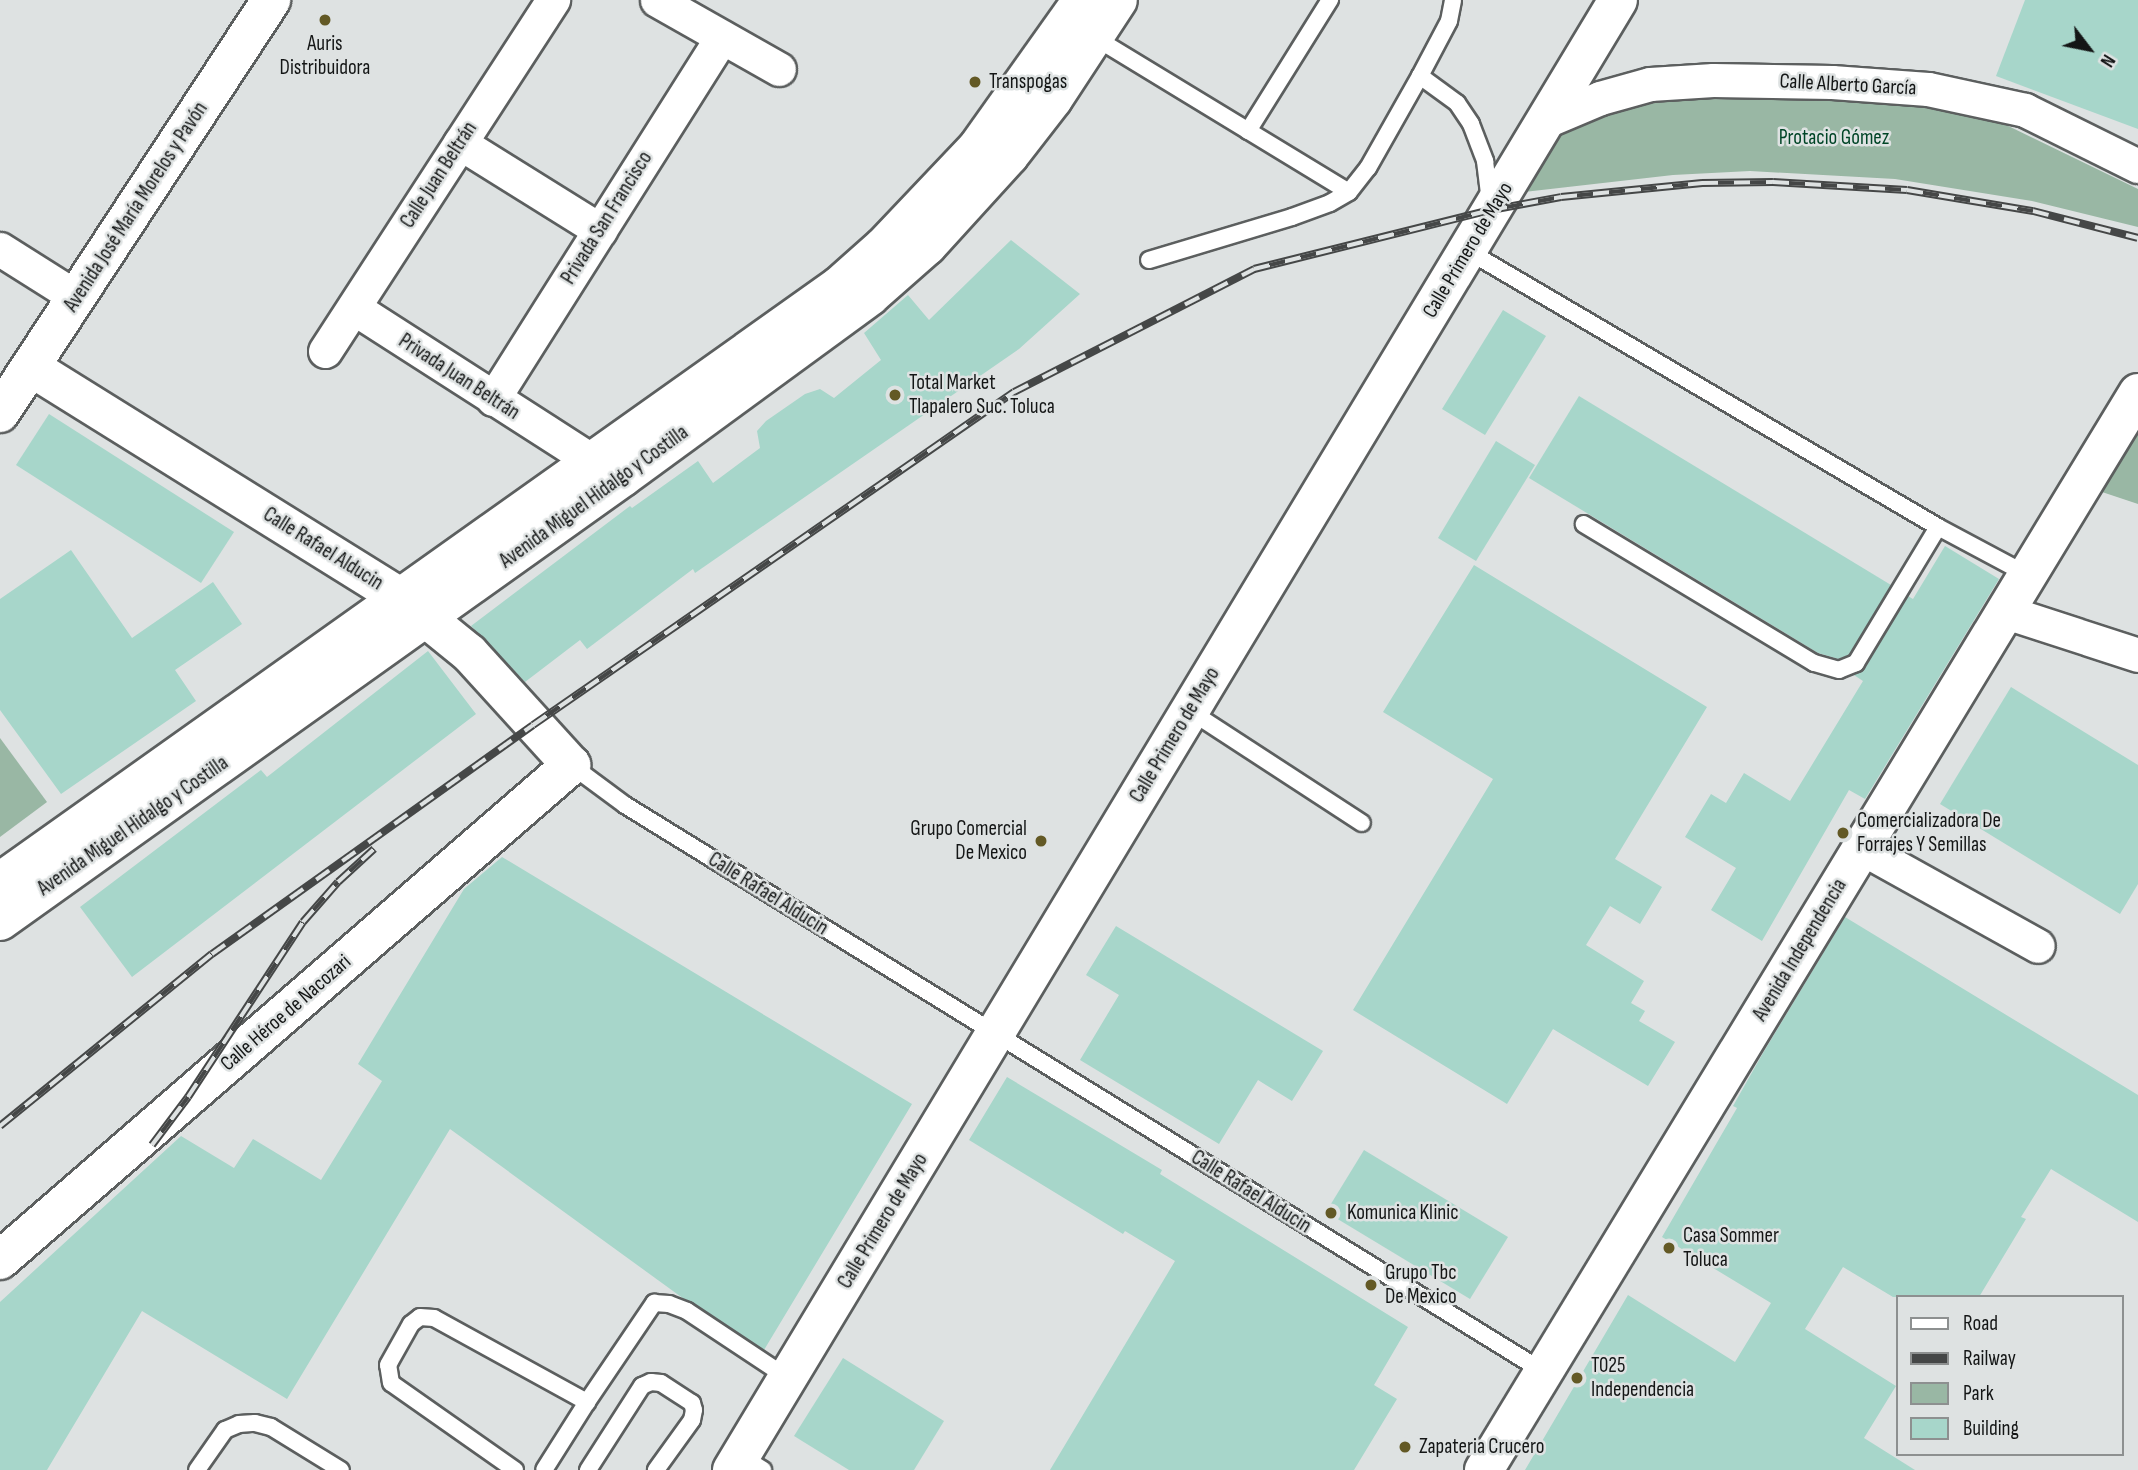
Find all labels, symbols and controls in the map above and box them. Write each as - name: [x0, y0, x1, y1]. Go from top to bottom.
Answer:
- marker: Auris Distribuidora: [317, 12, 333, 28]
- north arrow: [2054, 14, 2124, 84]
- place label: Auris Distribuidora: [280, 31, 370, 81]
- text: N: [2095, 50, 2120, 71]
- place label: Transpogas: [989, 69, 1067, 95]
- street label: Calle Alberto García: [1779, 69, 1917, 101]
- marker: Transpogas: [967, 74, 983, 90]
- street label: Avenida José María Morelos y Pavón: [59, 97, 213, 317]
- street label: Calle Juan Beltrán: [395, 117, 483, 233]
- park label: Protacio Gómez: [1779, 125, 1889, 151]
- street label: Privada San Francisco: [556, 147, 658, 289]
- street label: Calle Primero de Mayo: [1418, 178, 1518, 322]
- street label: Privada Juan Beltrán: [394, 329, 524, 425]
- place label: Total Market Tlapalero Suc. Toluca: [909, 370, 1055, 420]
- marker: Total Market Tlapalero Suc. Toluca: [887, 387, 903, 403]
- street label: Avenida Miguel Hidalgo y Costilla: [495, 420, 693, 574]
- street label: Calle Rafael Alducin: [258, 502, 388, 596]
- street label: Calle Primero de Mayo: [1125, 663, 1225, 807]
- street label: Avenida Miguel Hidalgo y Costilla: [33, 751, 233, 901]
- place label: Comercializadora De Forrajes Y Semillas: [1857, 808, 2001, 858]
- place label: Grupo Comercial De Mexico: [910, 816, 1027, 866]
- marker: Comercializadora De Forrajes Y Semillas: [1835, 825, 1851, 841]
- marker: Grupo Comercial De Mexico: [1033, 833, 1049, 849]
- street label: Calle Rafael Alducin: [703, 847, 833, 941]
- street label: Avenida Independencia: [1748, 874, 1852, 1026]
- street label: Calle Héroe de Nacozari: [216, 950, 356, 1076]
- street label: Calle Rafael Alducin: [1186, 1145, 1316, 1239]
- street label: Calle Primero de Mayo: [833, 1149, 933, 1293]
- place label: Komunica Klinic: [1347, 1200, 1459, 1226]
- marker: Komunica Klinic: [1321, 1203, 1341, 1223]
- place label: Casa Sommer Toluca: [1683, 1223, 1779, 1273]
- marker: Casa Sommer Toluca: [1661, 1240, 1677, 1256]
- place label: Grupo Tbc De Mexico: [1385, 1260, 1457, 1310]
- marker: Grupo Tbc De Mexico: [1363, 1277, 1379, 1293]
- legend: [1896, 1295, 2124, 1456]
- text: Road: [1963, 1311, 1998, 1336]
- text: Railway: [1963, 1346, 2016, 1371]
- place label: T025 Independencia: [1591, 1353, 1694, 1403]
- marker: T025 Independencia: [1569, 1370, 1585, 1386]
- text: Park: [1963, 1381, 1994, 1406]
- text: Building: [1963, 1416, 2019, 1441]
- place label: Zapateria Crucero: [1419, 1434, 1544, 1460]
- marker: Zapateria Crucero: [1397, 1439, 1413, 1455]

